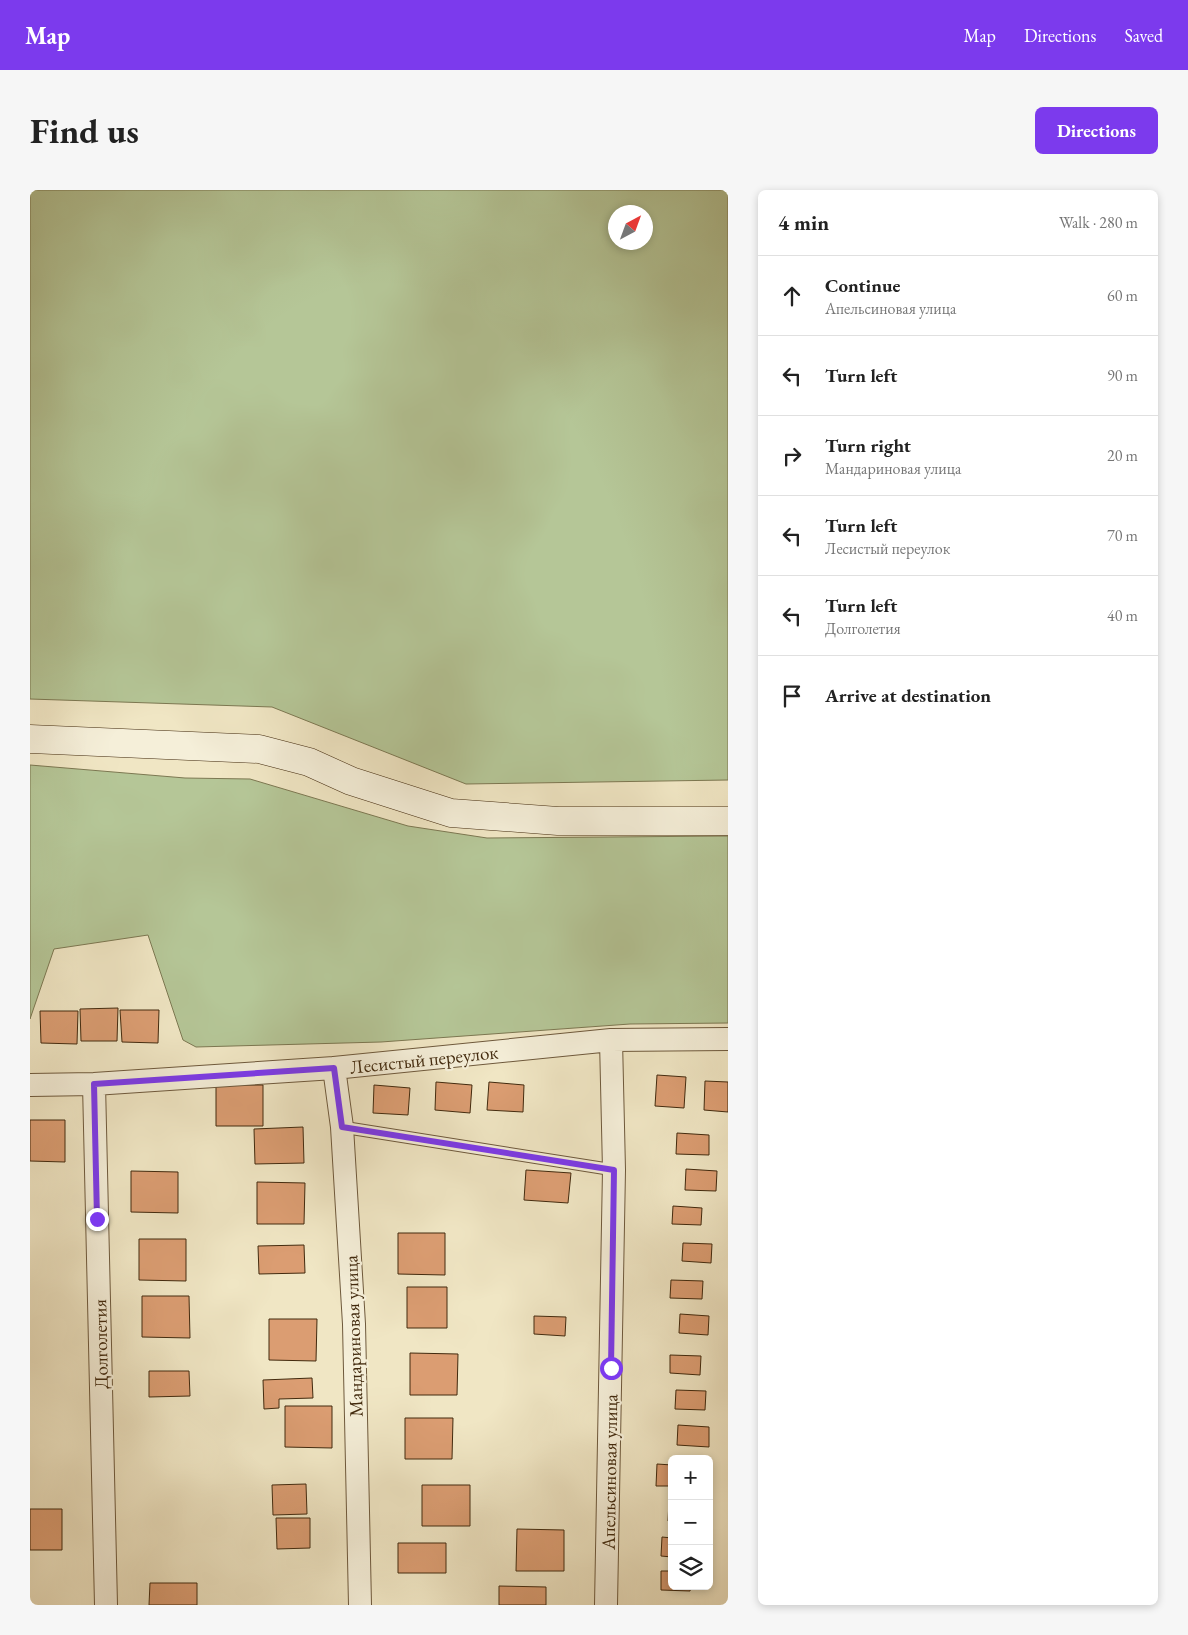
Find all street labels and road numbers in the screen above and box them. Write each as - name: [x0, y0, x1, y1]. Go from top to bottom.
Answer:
- street label: Лесистый переулок: [349, 1039, 499, 1080]
- street label: Мандариновая улица: [338, 1254, 369, 1417]
- street label: Долголетия: [87, 1298, 114, 1389]
- street label: Апельсиновая улица: [596, 1393, 623, 1551]

